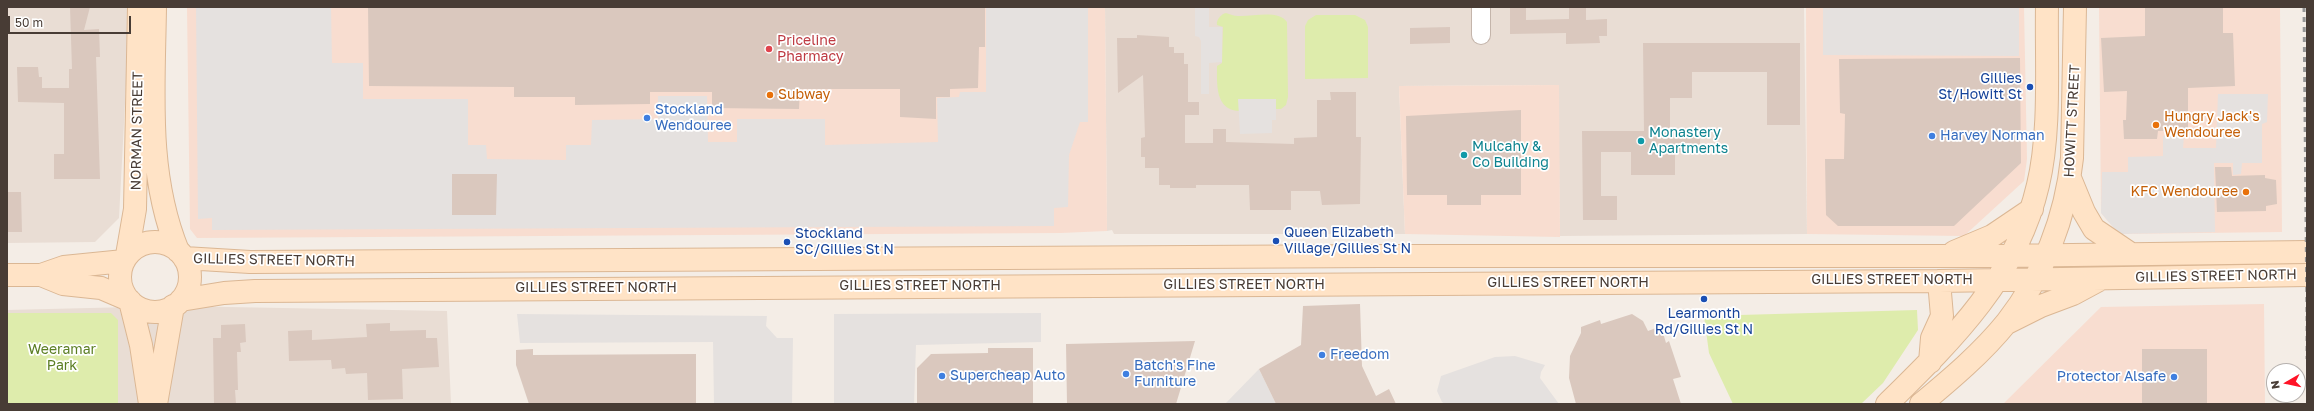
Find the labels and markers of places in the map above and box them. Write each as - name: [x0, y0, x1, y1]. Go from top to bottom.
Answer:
- place label: Priceline Pharmacy: [777, 33, 844, 66]
- marker: Priceline Pharmacy: [764, 44, 774, 54]
- place label: Gillies St/Howitt St: [1938, 71, 2022, 104]
- marker: Gillies St/Howitt St: [2025, 82, 2035, 92]
- place label: Subway: [778, 87, 830, 103]
- marker: Subway: [765, 90, 775, 100]
- place label: Stockland Wendouree: [655, 102, 732, 134]
- place label: Hungry Jack's Wendouree: [2164, 109, 2260, 142]
- marker: Stockland Wendouree: [642, 113, 652, 123]
- marker: Hungry Jack's Wendouree: [2151, 120, 2161, 130]
- place label: Monastery Apartments: [1649, 125, 1728, 158]
- place label: Harvey Norman: [1940, 128, 2045, 144]
- marker: Harvey Norman: [1927, 131, 1937, 141]
- marker: Monastery Apartments: [1636, 136, 1646, 146]
- place label: Mulcahy & Co Building: [1472, 139, 1549, 172]
- marker: Mulcahy & Co Building: [1459, 150, 1469, 160]
- place label: KFC Wendouree: [2130, 184, 2238, 200]
- marker: KFC Wendouree: [2241, 187, 2251, 197]
- place label: Queen Elizabeth Village/Gillies St N: [1284, 225, 1411, 258]
- place label: Stockland SC/Gillies St N: [795, 226, 894, 258]
- marker: Queen Elizabeth Village/Gillies St N: [1271, 236, 1281, 246]
- marker: Stockland SC/Gillies St N: [782, 237, 792, 247]
- marker: Learmonth Rd/Gillies St N: [1699, 294, 1709, 304]
- place label: Learmonth Rd/Gillies St N: [1655, 306, 1753, 338]
- place label: Freedom: [1330, 347, 1389, 363]
- marker: Freedom: [1317, 350, 1327, 360]
- place label: Batch's Fine Furniture: [1134, 358, 1216, 390]
- place label: Supercheap Auto: [950, 368, 1065, 384]
- marker: Batch's Fine Furniture: [1121, 369, 1131, 379]
- place label: Protector Alsafe: [2057, 369, 2166, 385]
- marker: Supercheap Auto: [937, 371, 947, 381]
- marker: Protector Alsafe: [2169, 372, 2179, 382]

